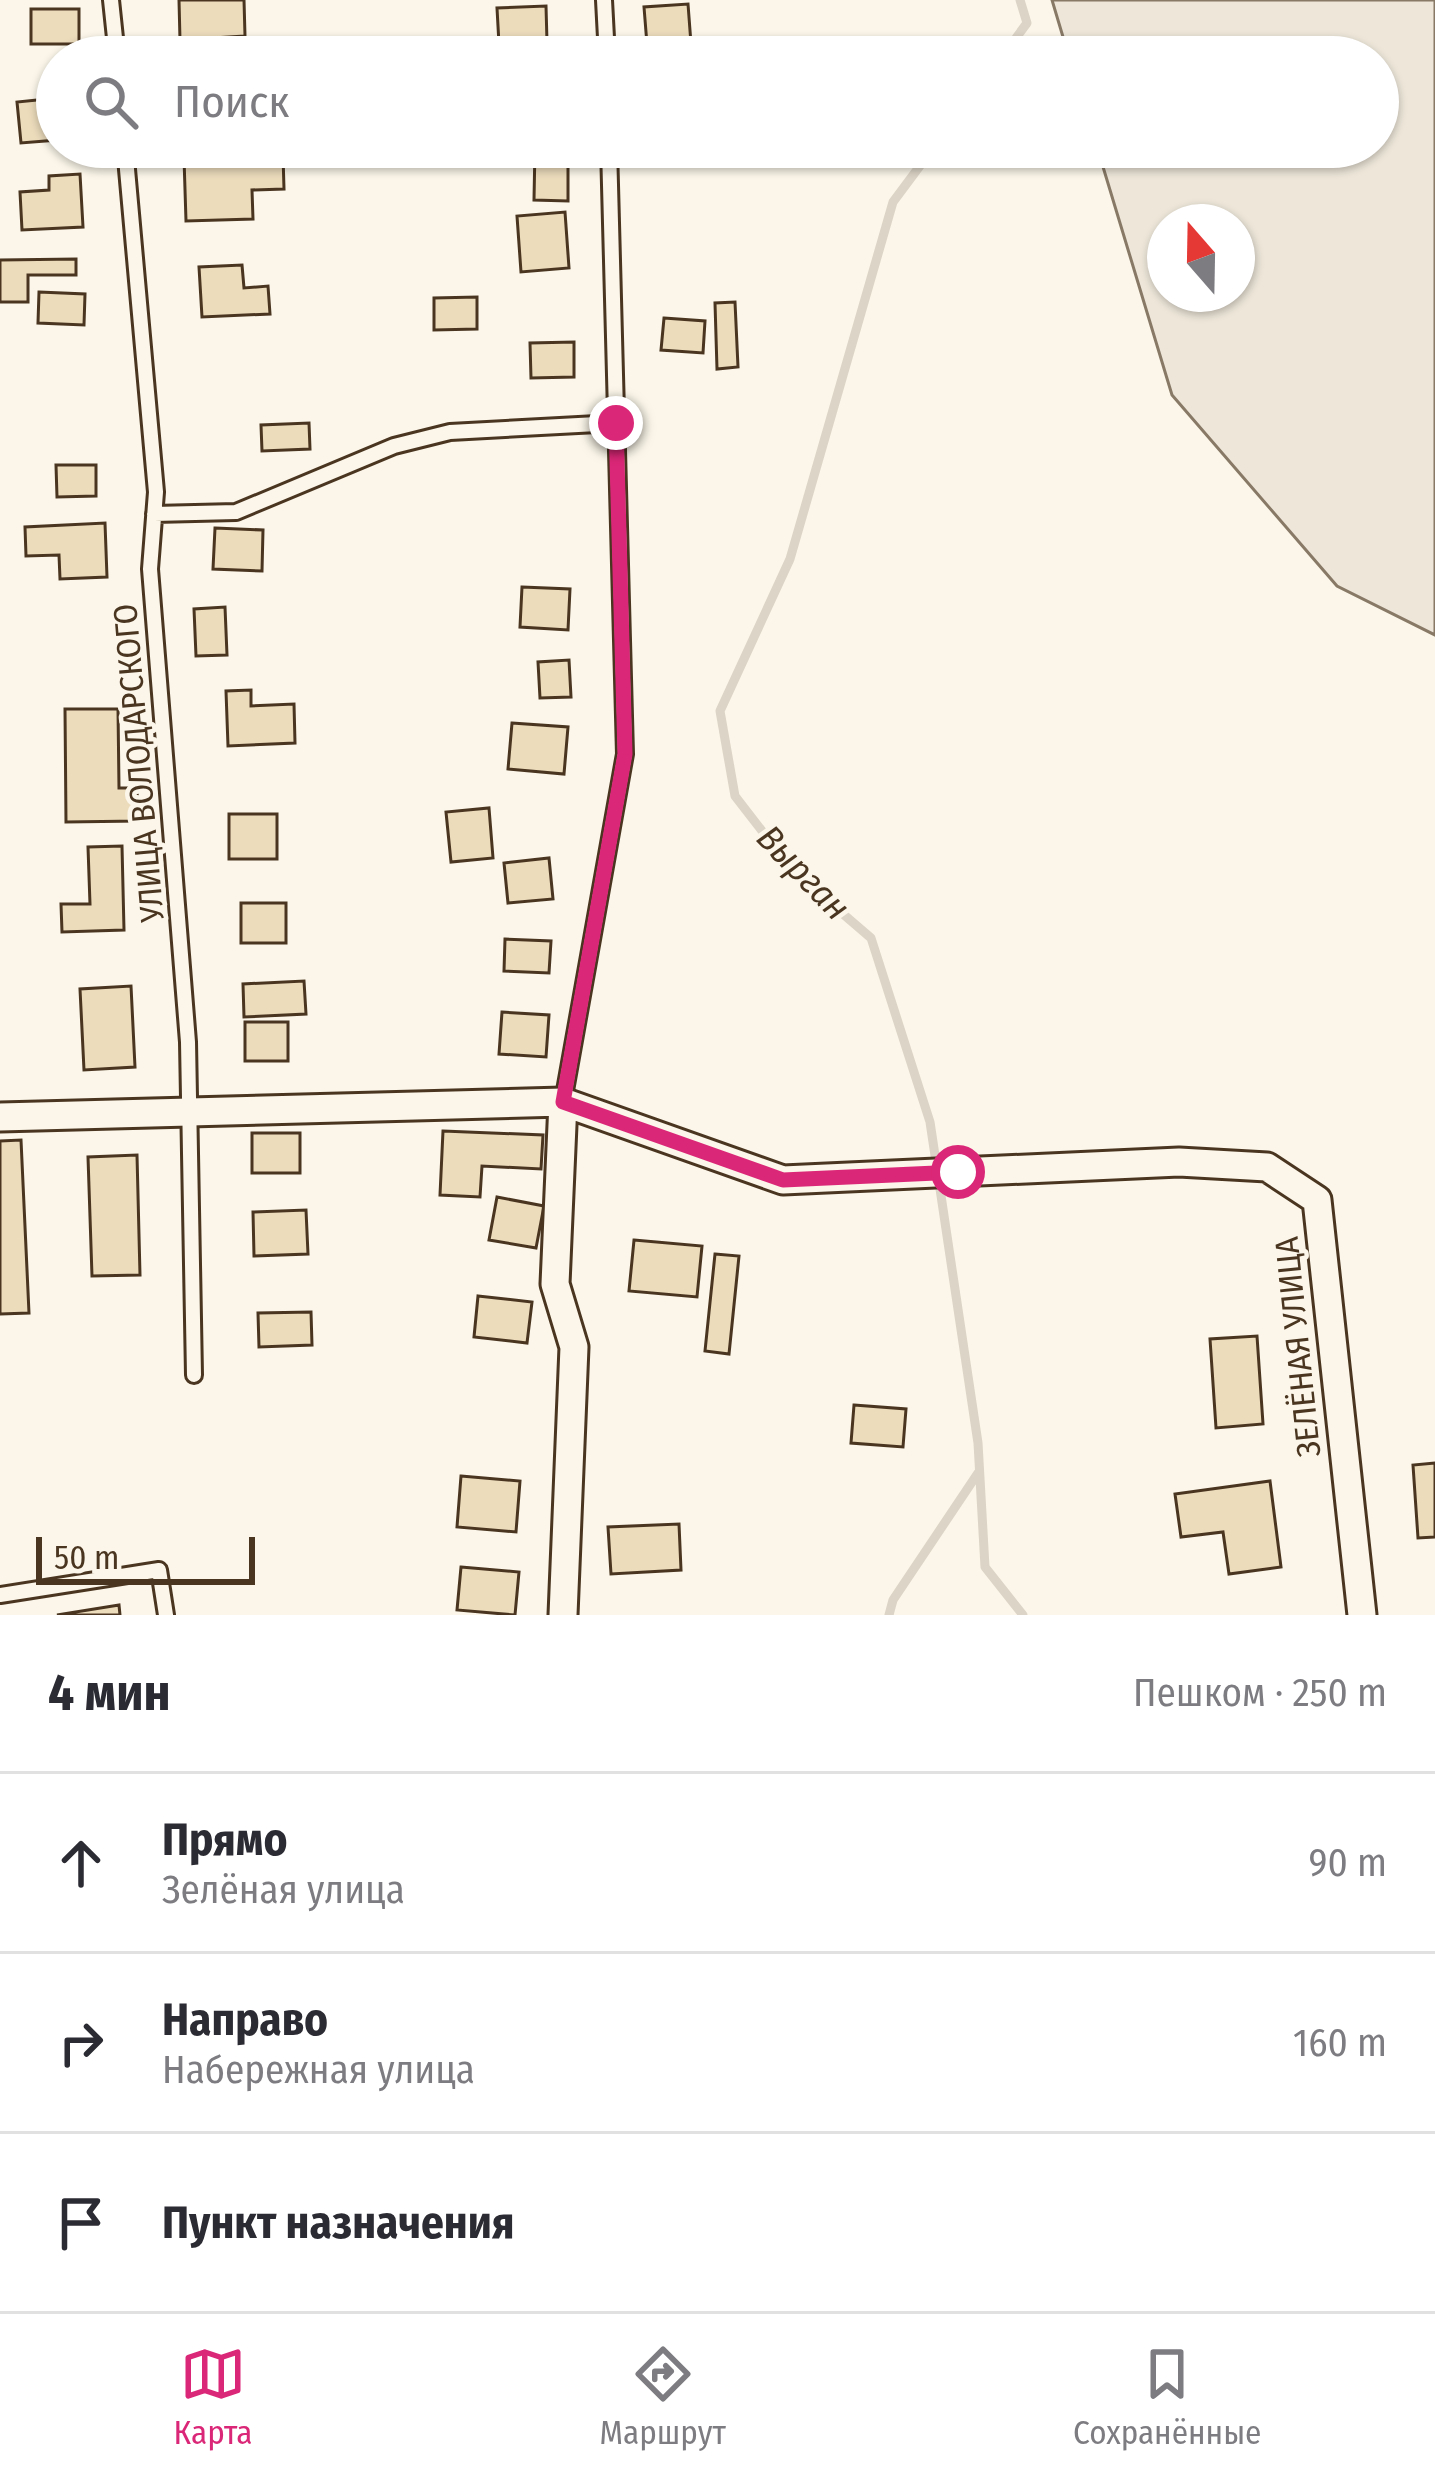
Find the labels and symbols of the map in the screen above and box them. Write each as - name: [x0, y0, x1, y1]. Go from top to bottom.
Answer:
- north arrow: [1147, 204, 1255, 312]
- route end: [589, 396, 643, 450]
- street label: УЛИЦА ВОЛОДАРСКОГО: [105, 602, 173, 925]
- water label: Вырган: [748, 816, 859, 929]
- route start: [931, 1145, 985, 1199]
- street label: ЗЕЛЁНАЯ УЛИЦА: [1266, 1234, 1329, 1459]
- scale bar: [36, 1531, 255, 1584]

